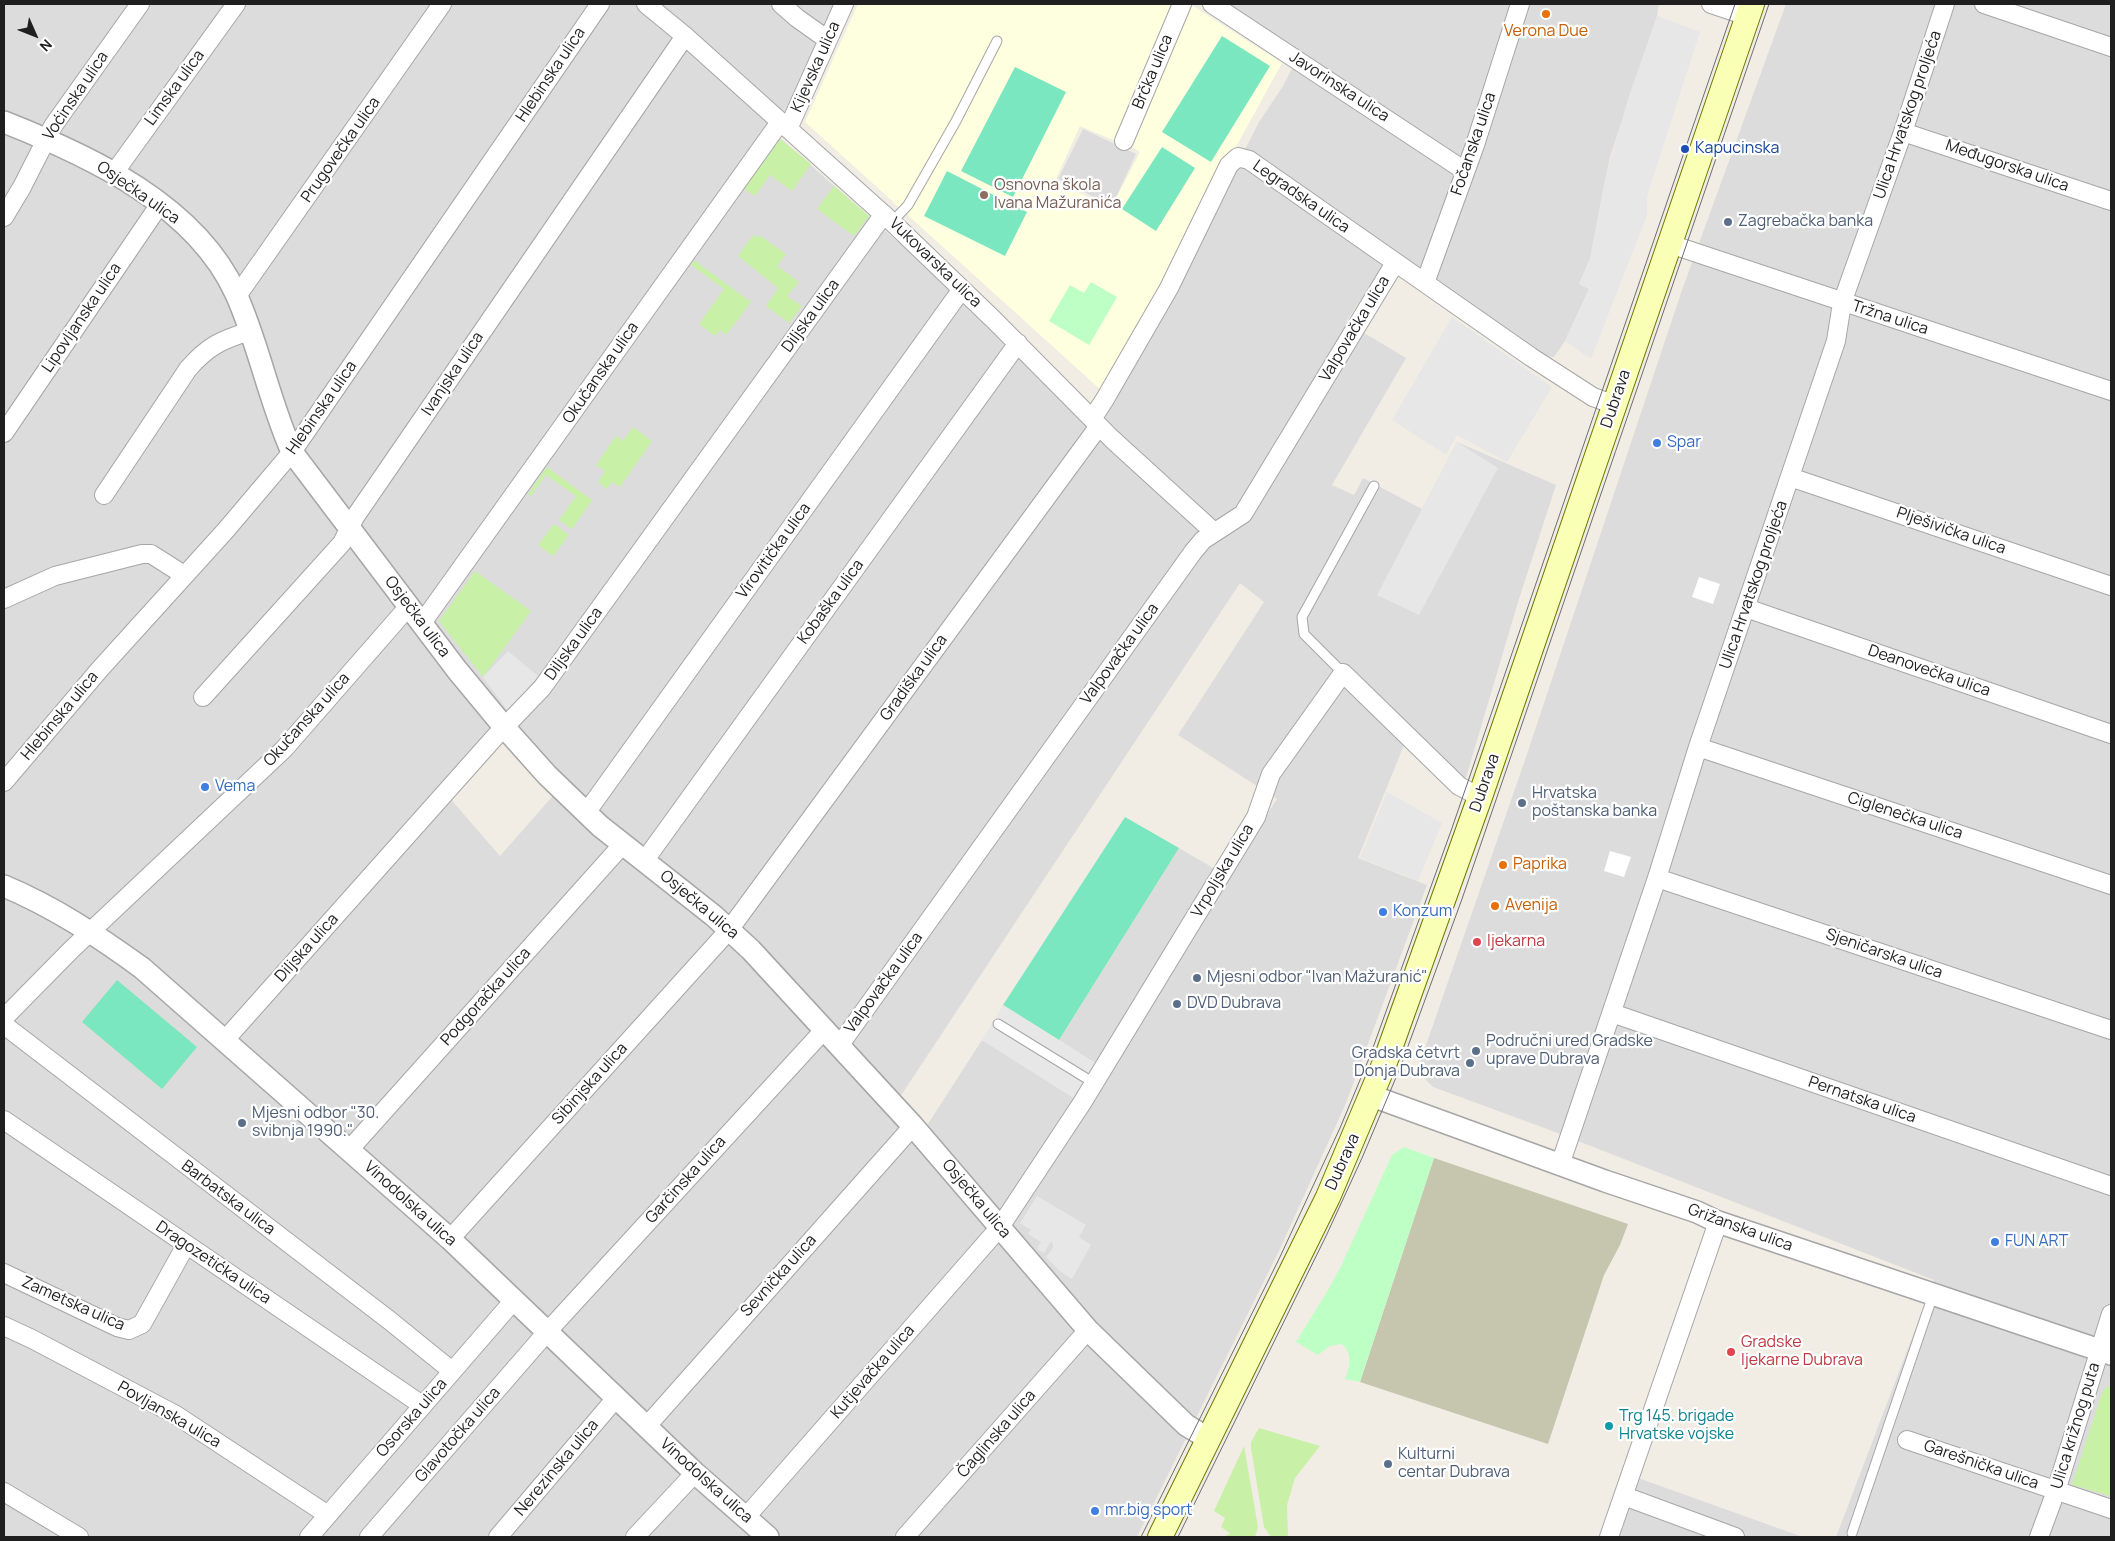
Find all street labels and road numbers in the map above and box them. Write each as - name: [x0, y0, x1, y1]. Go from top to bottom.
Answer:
- street label: Kijevska ulica: [787, 19, 845, 115]
- street label: Hlebinska ulica: [512, 24, 590, 126]
- street label: Ulica Hrvatskog proljeća: [1870, 28, 1946, 202]
- street label: Brčka ulica: [1129, 32, 1177, 112]
- street label: Limska ulica: [141, 47, 209, 129]
- street label: Voćinska ulica: [39, 48, 113, 144]
- street label: Javorinska ulica: [1285, 48, 1393, 126]
- street label: Fočanska ulica: [1447, 90, 1501, 198]
- street label: Prugovečka ulica: [298, 94, 384, 206]
- street label: Međugorska ulica: [1943, 136, 2071, 196]
- street label: Legradska ulica: [1249, 156, 1353, 238]
- street label: Osječka ulica: [93, 157, 183, 229]
- street label: Vukovarska ulica: [885, 214, 985, 312]
- street label: Lipovljanska ulica: [38, 260, 126, 376]
- street label: Valpovačka ulica: [1316, 273, 1394, 385]
- street label: Diljska ulica: [778, 276, 844, 356]
- street label: Tržna ulica: [1849, 297, 1931, 339]
- street label: Okučanska ulica: [559, 319, 643, 427]
- street label: Ivanjska ulica: [418, 328, 488, 420]
- street label: Hlebinska ulica: [283, 358, 361, 458]
- street label: Dubrava: [1597, 367, 1635, 431]
- street label: Ulica Hrvatskog proljeća: [1716, 498, 1792, 672]
- street label: Virovitička ulica: [733, 499, 815, 603]
- street label: Plješivička ulica: [1894, 503, 2008, 559]
- street label: Kobaška ulica: [794, 556, 868, 648]
- street label: Osječka ulica: [380, 573, 454, 661]
- street label: Valpovačka ulica: [1077, 600, 1163, 708]
- street label: Diljska ulica: [541, 604, 607, 684]
- street label: Gradiška ulica: [876, 631, 952, 725]
- street label: Deanovečka ulica: [1865, 641, 1993, 701]
- street label: Hlebinska ulica: [17, 668, 103, 764]
- street label: Okučanska ulica: [260, 669, 354, 771]
- street label: Dubrava: [1466, 751, 1504, 815]
- street label: Ciglenečka ulica: [1845, 788, 1965, 844]
- street label: Vrpoljska ulica: [1188, 821, 1258, 921]
- street label: Osječka ulica: [656, 867, 742, 943]
- street label: Diljska ulica: [271, 910, 343, 986]
- street label: Sjeničarska ulica: [1823, 925, 1945, 983]
- street label: Valpovačka ulica: [841, 929, 927, 1037]
- street label: Podgoračka ulica: [437, 944, 535, 1050]
- street label: Sibinjska ulica: [548, 1039, 632, 1129]
- street label: Pernatska ulica: [1806, 1073, 1918, 1127]
- street label: Dubrava: [1322, 1131, 1364, 1193]
- street label: Garčinska ulica: [642, 1132, 730, 1228]
- street label: Osječka ulica: [938, 1156, 1014, 1242]
- street label: Barbatska ulica: [177, 1157, 279, 1239]
- street label: Vinodolska ulica: [360, 1157, 460, 1251]
- street label: Grižanska ulica: [1685, 1200, 1795, 1256]
- street label: Dragozetićka ulica: [152, 1217, 274, 1309]
- street label: Sevnička ulica: [737, 1231, 821, 1321]
- street label: Zametska ulica: [18, 1273, 128, 1335]
- street label: Kutjevačka ulica: [827, 1321, 919, 1423]
- street label: Ulica križnog puta: [2048, 1360, 2104, 1492]
- street label: Osorska ulica: [373, 1375, 451, 1461]
- street label: Povljanska ulica: [114, 1378, 224, 1452]
- street label: Glavotočka ulica: [411, 1383, 505, 1487]
- street label: Čaglinska ulica: [954, 1386, 1040, 1482]
- street label: Nerezinska ulica: [511, 1416, 603, 1520]
- street label: Vinodolska ulica: [656, 1434, 756, 1528]
- street label: Garešnička ulica: [1921, 1436, 2041, 1494]

